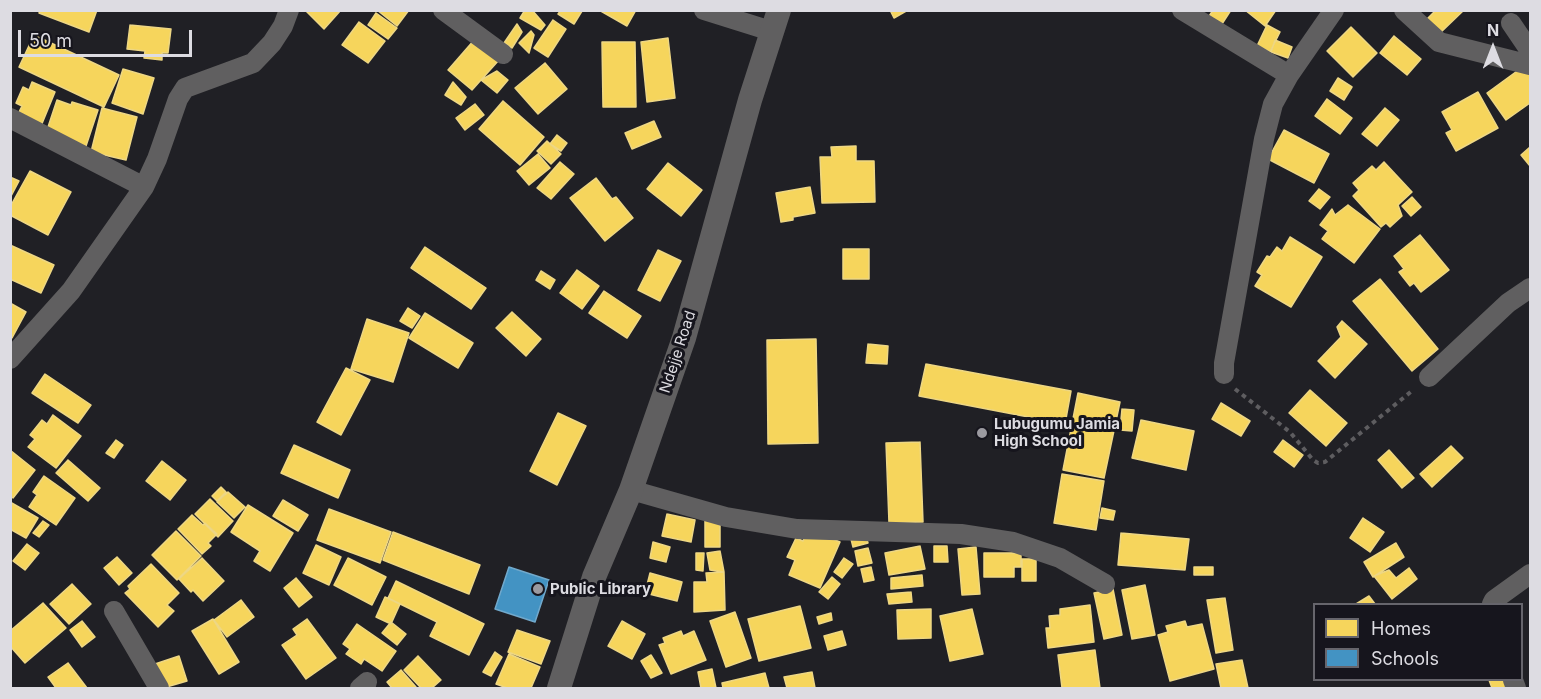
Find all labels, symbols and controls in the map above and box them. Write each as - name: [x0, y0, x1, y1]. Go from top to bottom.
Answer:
- scale bar: [21, 18, 195, 56]
- north arrow: [1463, 18, 1523, 78]
- text: N: [1487, 20, 1499, 40]
- text: 50 m: [29, 30, 72, 51]
- street label: Ndejje Road: [656, 308, 700, 396]
- place label: Lubugumu Jamia High School: [994, 415, 1120, 450]
- marker: Lubugumu Jamia High School: [975, 426, 989, 440]
- place label: Public Library: [550, 580, 651, 598]
- marker: Public Library: [531, 582, 545, 596]
- legend: [1313, 603, 1523, 681]
- text: Homes: [1371, 618, 1431, 639]
- text: Schools: [1371, 648, 1439, 669]

